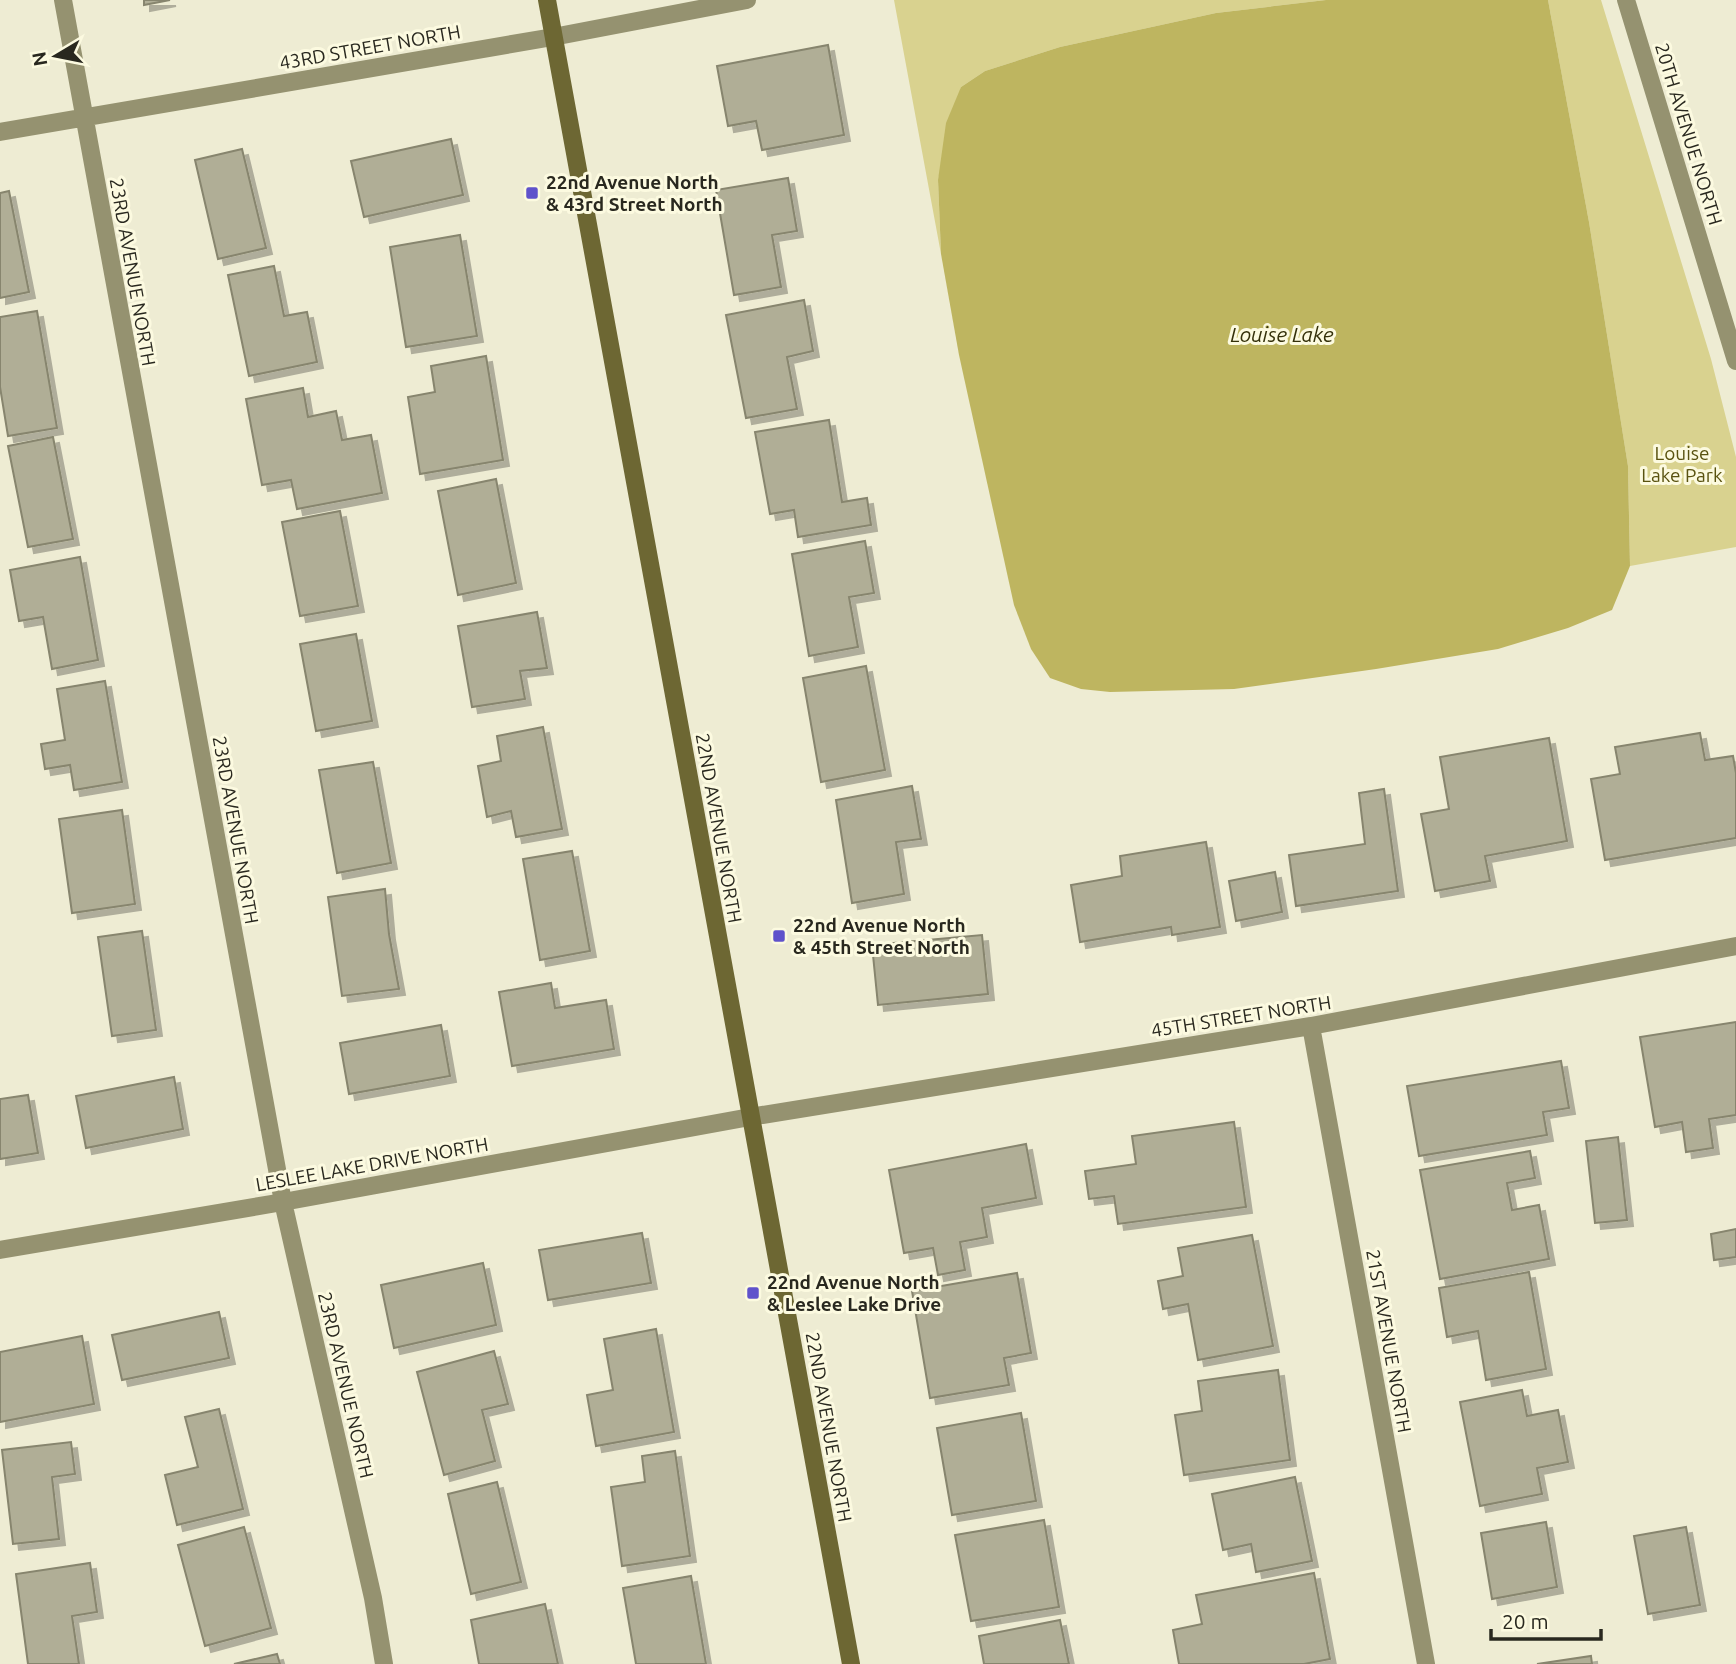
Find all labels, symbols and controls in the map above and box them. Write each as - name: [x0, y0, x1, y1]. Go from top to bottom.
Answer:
- street label: 43RD STREET NORTH: [278, 20, 462, 74]
- north arrow: [21, 21, 91, 91]
- street label: 20TH AVENUE NORTH: [1651, 40, 1727, 228]
- text: N: [27, 50, 51, 68]
- place label: 22nd Avenue North & 43rd Street North: [546, 171, 723, 215]
- street label: 23RD AVENUE NORTH: [106, 176, 160, 368]
- marker: 22nd Avenue North & 43rd Street North: [524, 185, 540, 201]
- water label: Louise Lake: [1230, 322, 1334, 346]
- park label: Louise Lake Park: [1641, 442, 1723, 486]
- street label: 22ND AVENUE NORTH: [691, 731, 747, 925]
- street label: 23RD AVENUE NORTH: [209, 734, 263, 926]
- place label: 22nd Avenue North & 45th Street North: [793, 914, 970, 958]
- marker: 22nd Avenue North & 45th Street North: [771, 928, 787, 944]
- street label: 45TH STREET NORTH: [1149, 991, 1333, 1041]
- street label: LESLEE LAKE DRIVE NORTH: [254, 1133, 490, 1195]
- street label: 21ST AVENUE NORTH: [1362, 1248, 1416, 1434]
- place label: 22nd Avenue North & Leslee Lake Drive: [767, 1271, 941, 1315]
- marker: 22nd Avenue North & Leslee Lake Drive: [745, 1285, 761, 1301]
- street label: 23RD AVENUE NORTH: [314, 1290, 378, 1480]
- street label: 22ND AVENUE NORTH: [801, 1330, 857, 1524]
- scale bar: [1491, 1598, 1601, 1642]
- text: 20 m: [1502, 1609, 1549, 1633]

